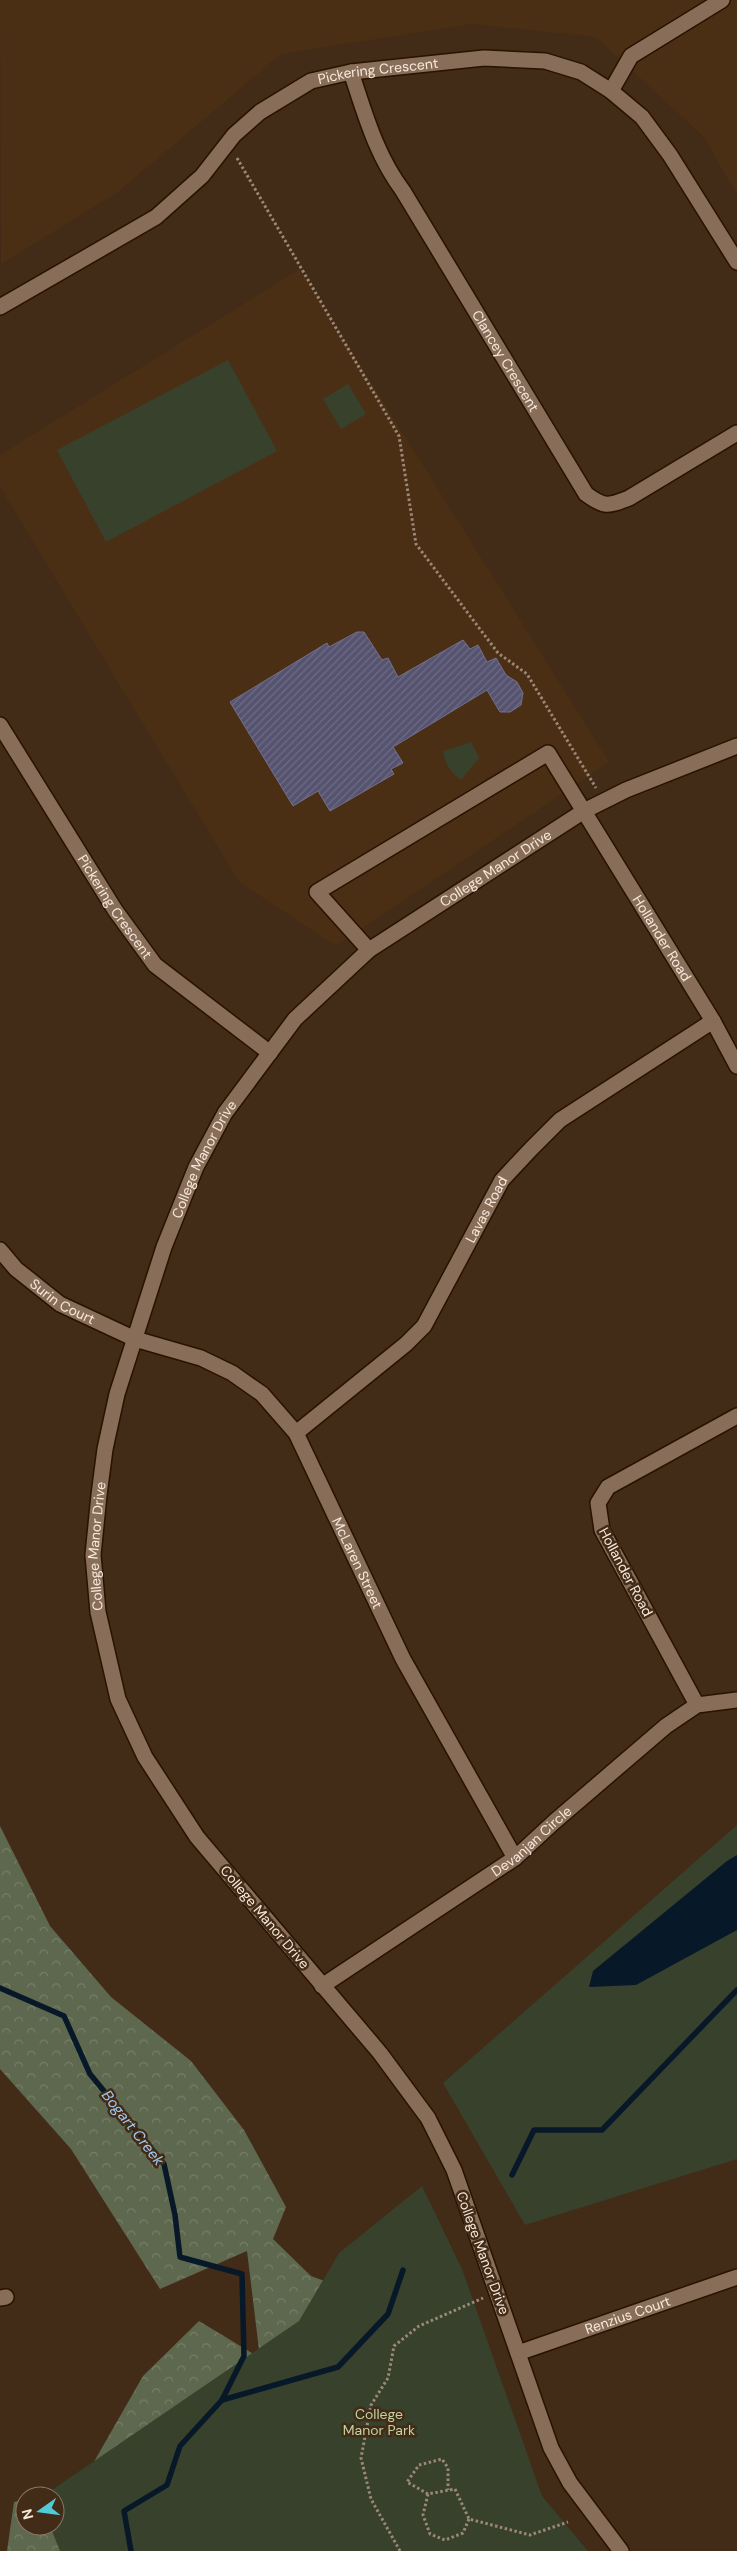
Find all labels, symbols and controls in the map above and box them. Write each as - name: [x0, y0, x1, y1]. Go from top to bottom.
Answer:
- street label: Pickering Crescent: [316, 54, 439, 88]
- street label: Clancey Crescent: [468, 307, 543, 415]
- street label: College Manor Drive: [436, 825, 555, 911]
- street label: Pickering Crescent: [74, 851, 156, 962]
- street label: Hollander Road: [629, 892, 695, 985]
- street label: College Manor Drive: [167, 1096, 241, 1221]
- street label: Lavas Road: [461, 1173, 511, 1246]
- street label: Surin Court: [26, 1275, 98, 1328]
- street label: College Manor Drive: [84, 1481, 110, 1612]
- street label: McLaren Street: [328, 1514, 387, 1612]
- street label: Hollander Road: [595, 1525, 657, 1619]
- street label: Devanjan Circle: [488, 1802, 575, 1880]
- street label: College Manor Drive: [216, 1862, 314, 1972]
- water label: Bogart Creek: [97, 2086, 169, 2170]
- street label: College Manor Drive: [452, 2189, 514, 2317]
- street label: Renzius Court: [582, 2292, 673, 2338]
- park label: College Manor Park: [343, 2405, 415, 2439]
- north arrow: [15, 2486, 65, 2536]
- text: N: [17, 2507, 37, 2521]

